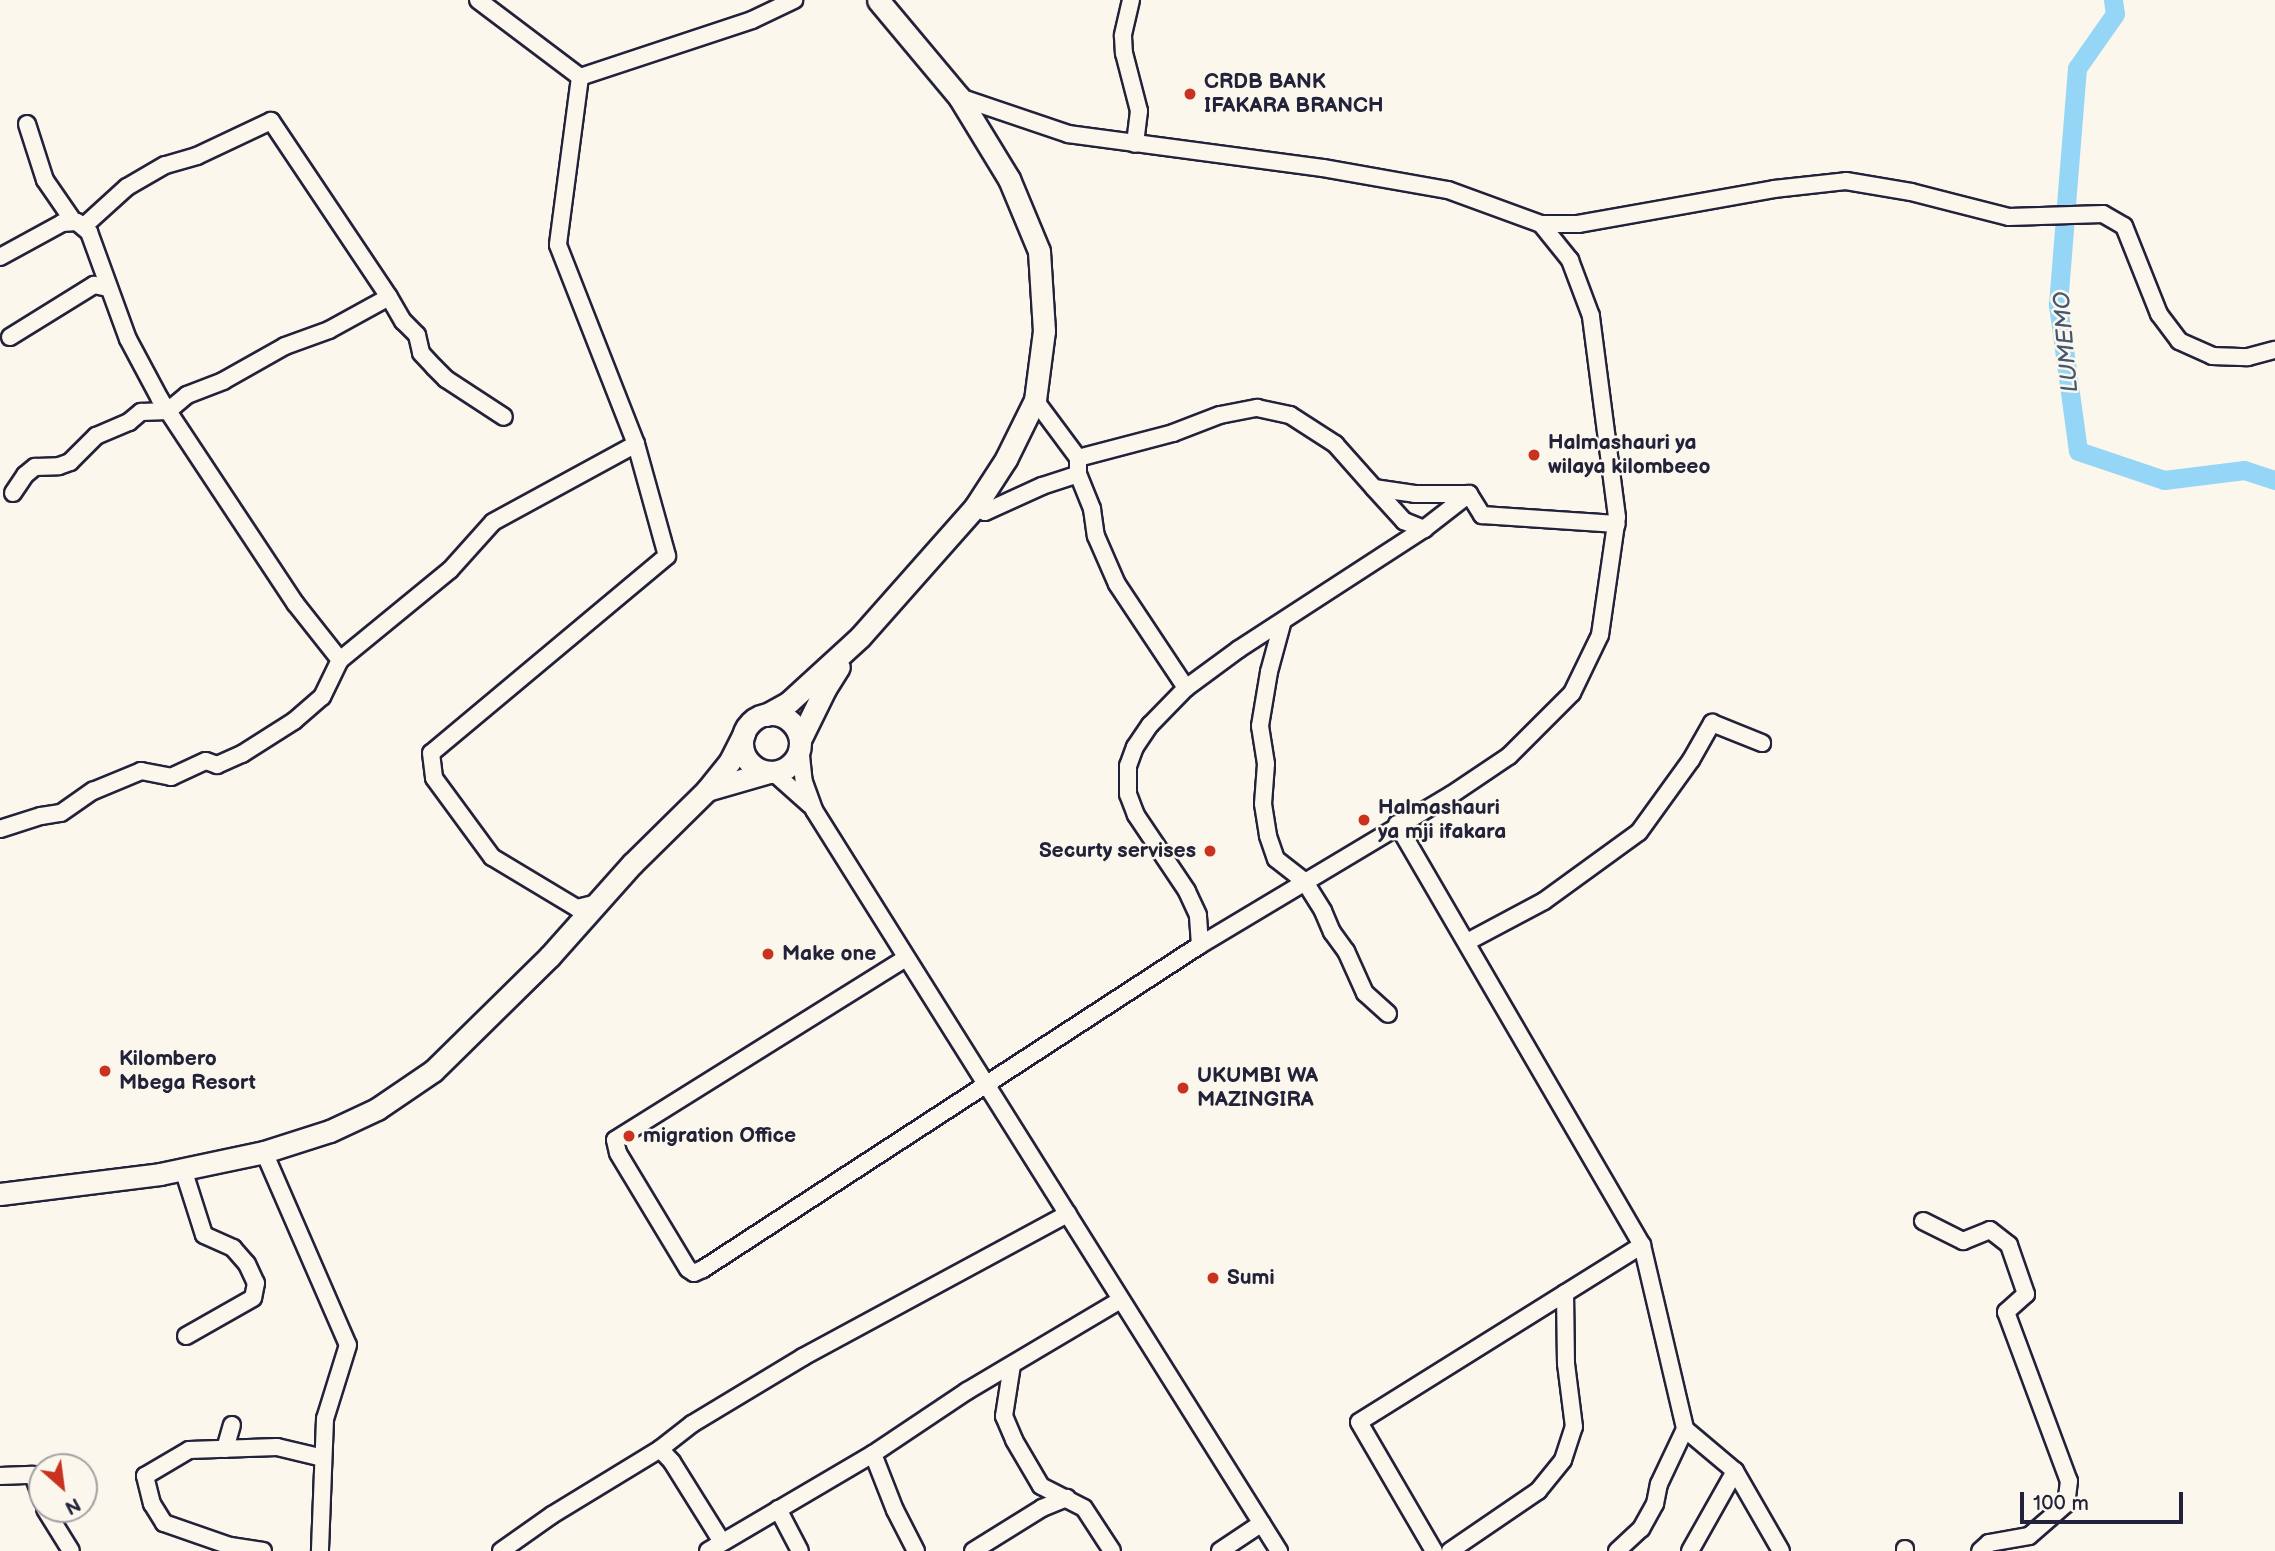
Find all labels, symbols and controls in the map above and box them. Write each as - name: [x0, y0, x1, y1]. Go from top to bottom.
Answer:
- place label: CRDB BANK IFAKARA BRANCH: [1204, 69, 1384, 119]
- marker: CRDB BANK IFAKARA BRANCH: [1182, 86, 1198, 102]
- water label: LUMEMO: [2048, 290, 2084, 394]
- place label: Halmashauri ya wilaya kilombeeo: [1548, 430, 1710, 480]
- marker: Halmashauri ya wilaya kilombeeo: [1526, 447, 1542, 463]
- place label: Halmashauri ya mji ifakara: [1378, 795, 1506, 845]
- marker: Halmashauri ya mji ifakara: [1356, 812, 1372, 828]
- place label: Securty servises: [1038, 838, 1196, 864]
- marker: Securty servises: [1202, 843, 1218, 859]
- place label: Make one: [782, 941, 876, 967]
- marker: Make one: [760, 946, 776, 962]
- place label: Kilombero Mbega Resort: [119, 1046, 256, 1096]
- marker: Kilombero Mbega Resort: [97, 1063, 113, 1079]
- place label: UKUMBI WA MAZINGIRA: [1197, 1063, 1318, 1113]
- marker: UKUMBI WA MAZINGIRA: [1175, 1080, 1191, 1096]
- place label: migration Office: [643, 1123, 796, 1149]
- marker: migration Office: [621, 1128, 637, 1144]
- place label: Sumi: [1227, 1265, 1275, 1291]
- marker: Sumi: [1205, 1270, 1221, 1286]
- north arrow: [28, 1453, 98, 1523]
- scale bar: [2023, 1478, 2186, 1522]
- text: 100 m: [2033, 1491, 2089, 1516]
- text: N: [60, 1492, 84, 1519]

